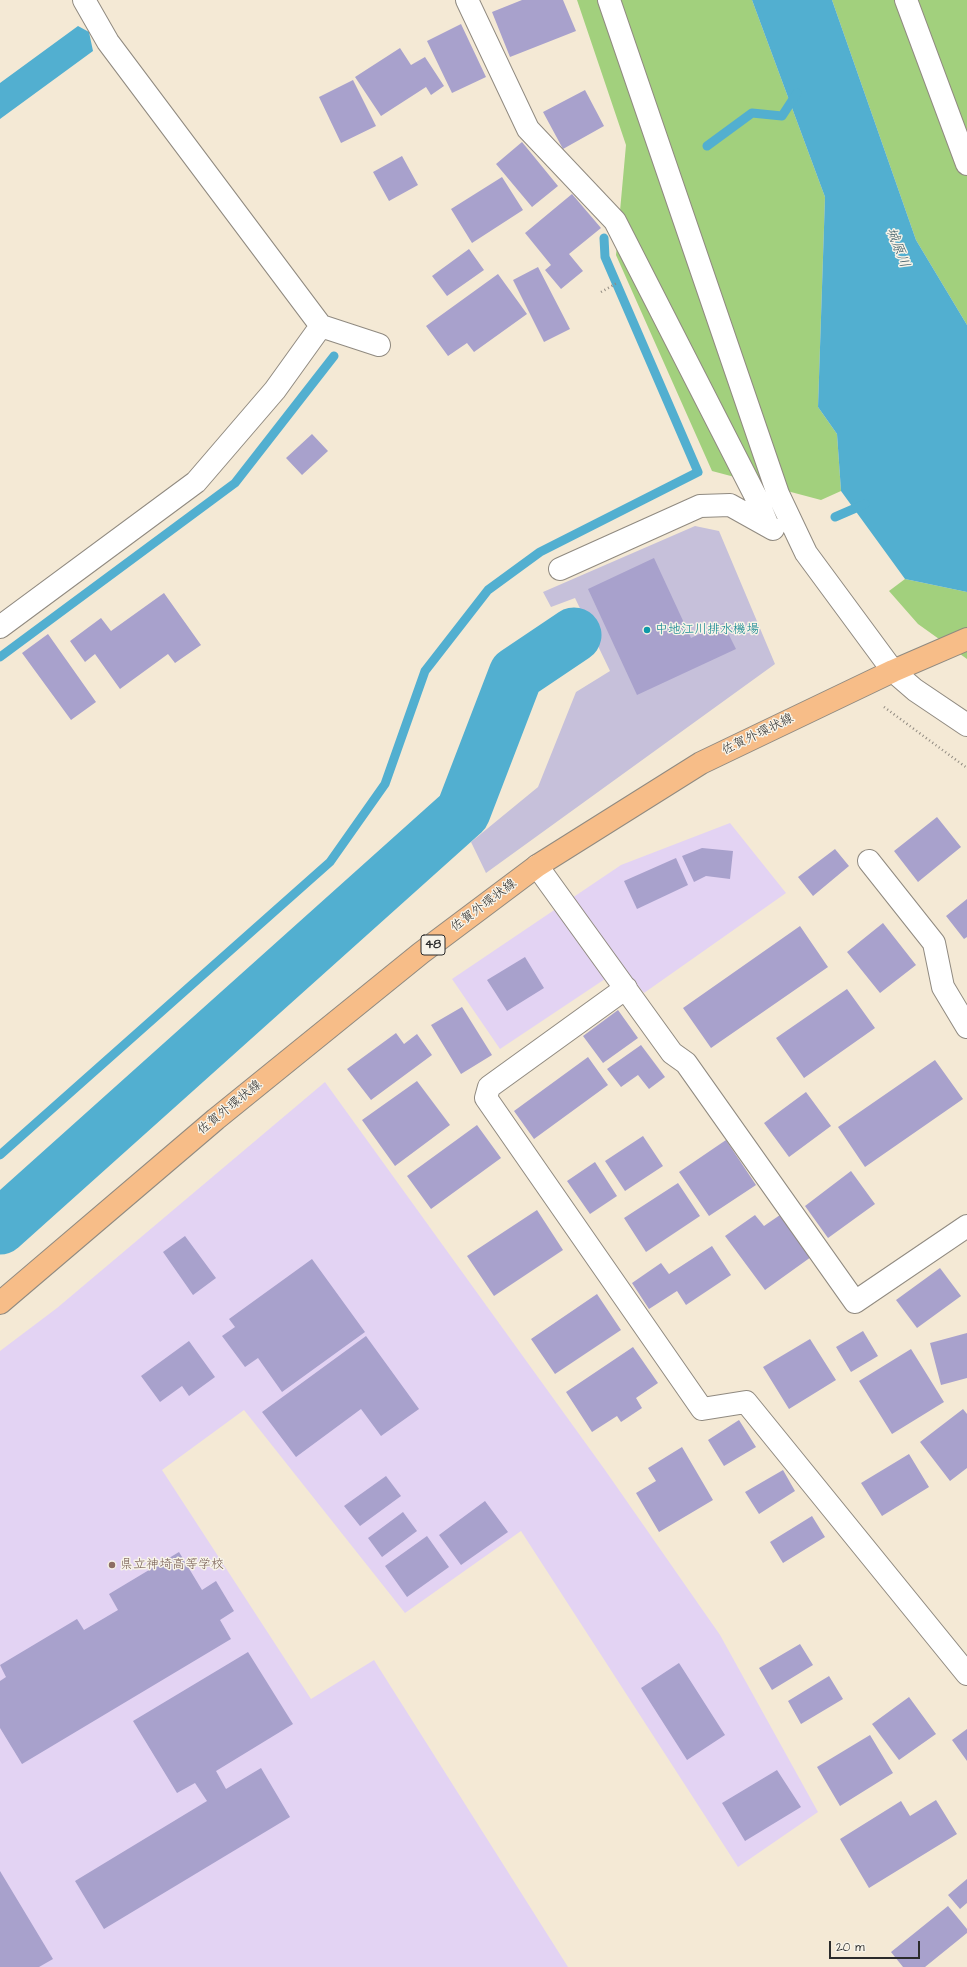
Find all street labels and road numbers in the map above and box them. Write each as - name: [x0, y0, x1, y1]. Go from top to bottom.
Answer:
- street label: 佐賀外環状線: [720, 711, 796, 759]
- street label: 佐賀外環状線: [448, 876, 520, 936]
- road number: 48: [421, 935, 445, 955]
- street label: 佐賀外環状線: [195, 1077, 265, 1139]

